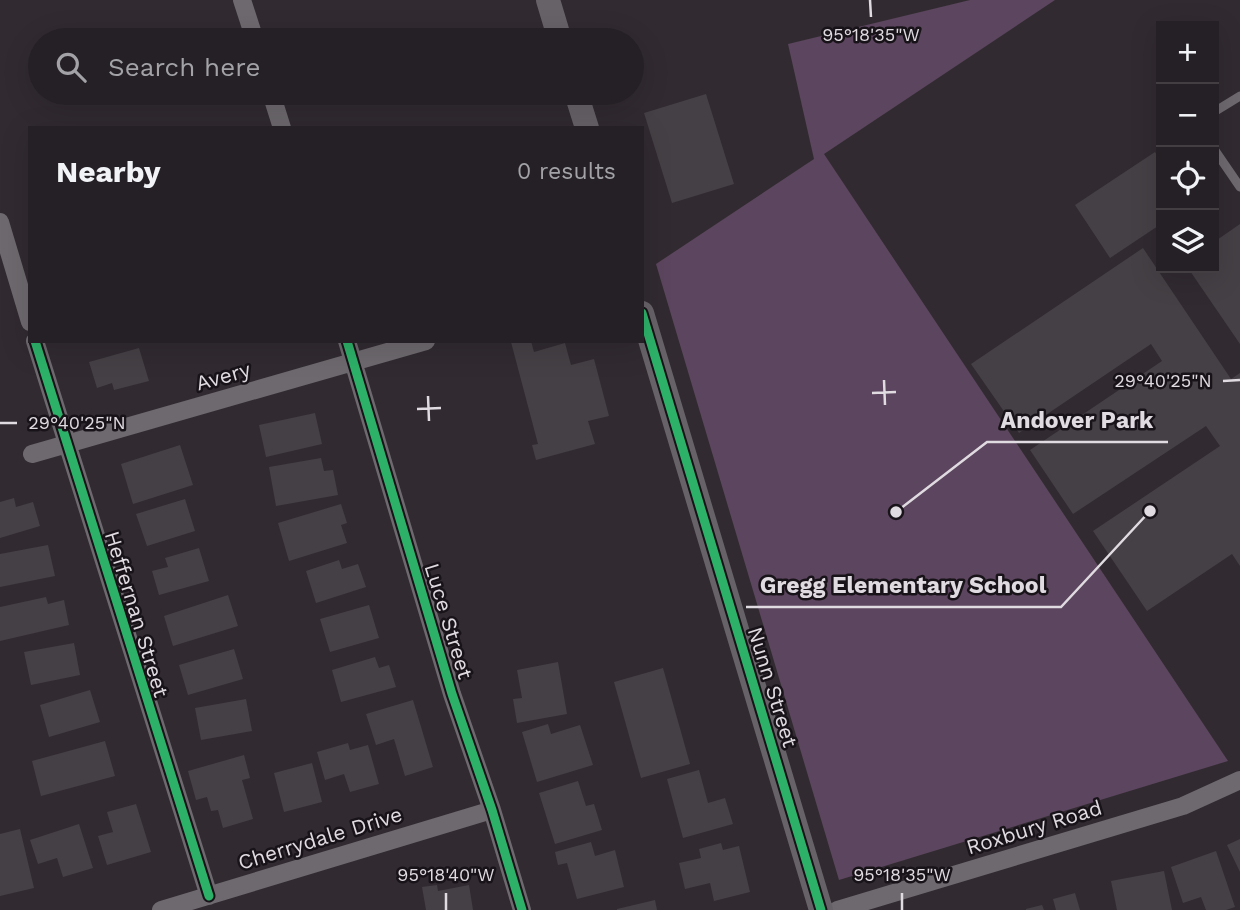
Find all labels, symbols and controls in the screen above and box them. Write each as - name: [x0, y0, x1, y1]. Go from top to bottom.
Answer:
- map controls: [1156, 21, 1219, 273]
- button: +: [1156, 21, 1219, 84]
- text: 95°18'35"W: [822, 24, 920, 45]
- search box: [28, 28, 644, 105]
- icon: search: [52, 48, 90, 86]
- text: Search here: [108, 52, 260, 82]
- button: −: [1156, 84, 1219, 147]
- button: locate: [1156, 147, 1219, 210]
- text: Nearby: [56, 154, 161, 189]
- text: 0 results: [517, 158, 616, 185]
- button: layers: [1156, 210, 1219, 273]
- street label: Avery: [193, 356, 253, 396]
- text: 29°40'25"N: [1114, 370, 1212, 391]
- callout: Andover Park: [987, 398, 1168, 442]
- text: Andover Park: [1001, 407, 1154, 434]
- text: 29°40'25"N: [28, 412, 126, 433]
- street label: Heffernan Street: [100, 528, 174, 700]
- street label: Luce Street: [420, 560, 478, 682]
- callout: Gregg Elementary School: [746, 563, 1061, 607]
- text: Gregg Elementary School: [760, 572, 1047, 599]
- street label: Nunn Street: [743, 624, 803, 750]
- street label: Roxbury Road: [963, 795, 1105, 859]
- street label: Cherrydale Drive: [235, 801, 405, 875]
- text: 95°18'40"W: [397, 864, 495, 885]
- text: 95°18'35"W: [853, 864, 951, 885]

